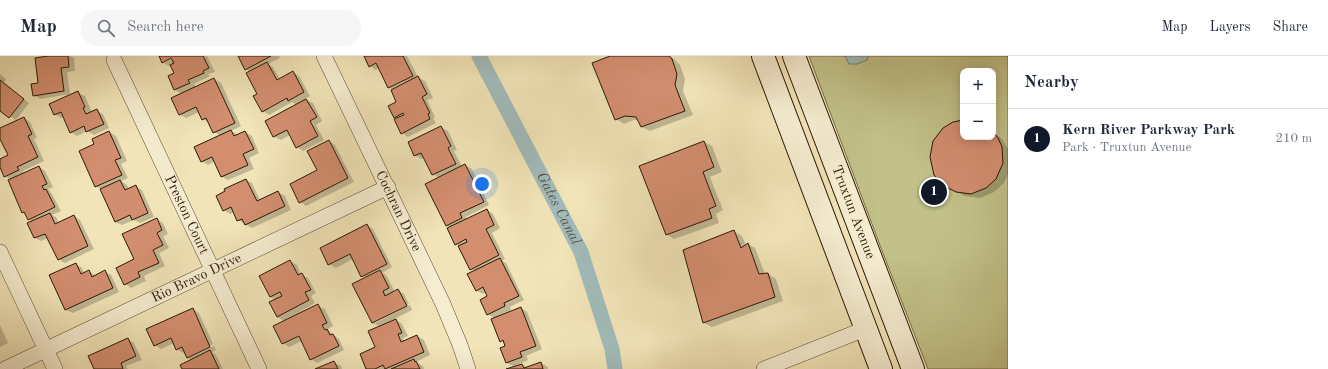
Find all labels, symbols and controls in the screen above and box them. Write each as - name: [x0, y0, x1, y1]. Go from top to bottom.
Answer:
- search box: [81, 10, 361, 46]
- icon: search: [95, 17, 117, 39]
- text: Map: [20, 18, 57, 37]
- text: Search here: [127, 20, 204, 35]
- text: Map: [1162, 20, 1188, 34]
- text: Layers: [1210, 20, 1251, 34]
- text: Share: [1273, 20, 1308, 34]
- map controls: [960, 68, 996, 140]
- button: +: [960, 68, 996, 104]
- text: Nearby: [1024, 74, 1079, 91]
- button: −: [960, 104, 996, 140]
- text: Kern River Parkway Park: [1062, 123, 1235, 138]
- text: 1: [1033, 132, 1041, 145]
- text: 210 m: [1275, 132, 1312, 145]
- text: Park · Truxtun Avenue: [1062, 141, 1191, 154]
- street label: Truxtun Avenue: [829, 163, 877, 261]
- street label: Cochran Drive: [373, 168, 424, 254]
- water label: Gates Canal: [533, 170, 584, 248]
- street label: Preston Court: [162, 173, 211, 257]
- your location: [472, 174, 492, 194]
- pin: 1: [921, 177, 947, 207]
- street label: Rio Bravo Drive: [149, 251, 244, 305]

